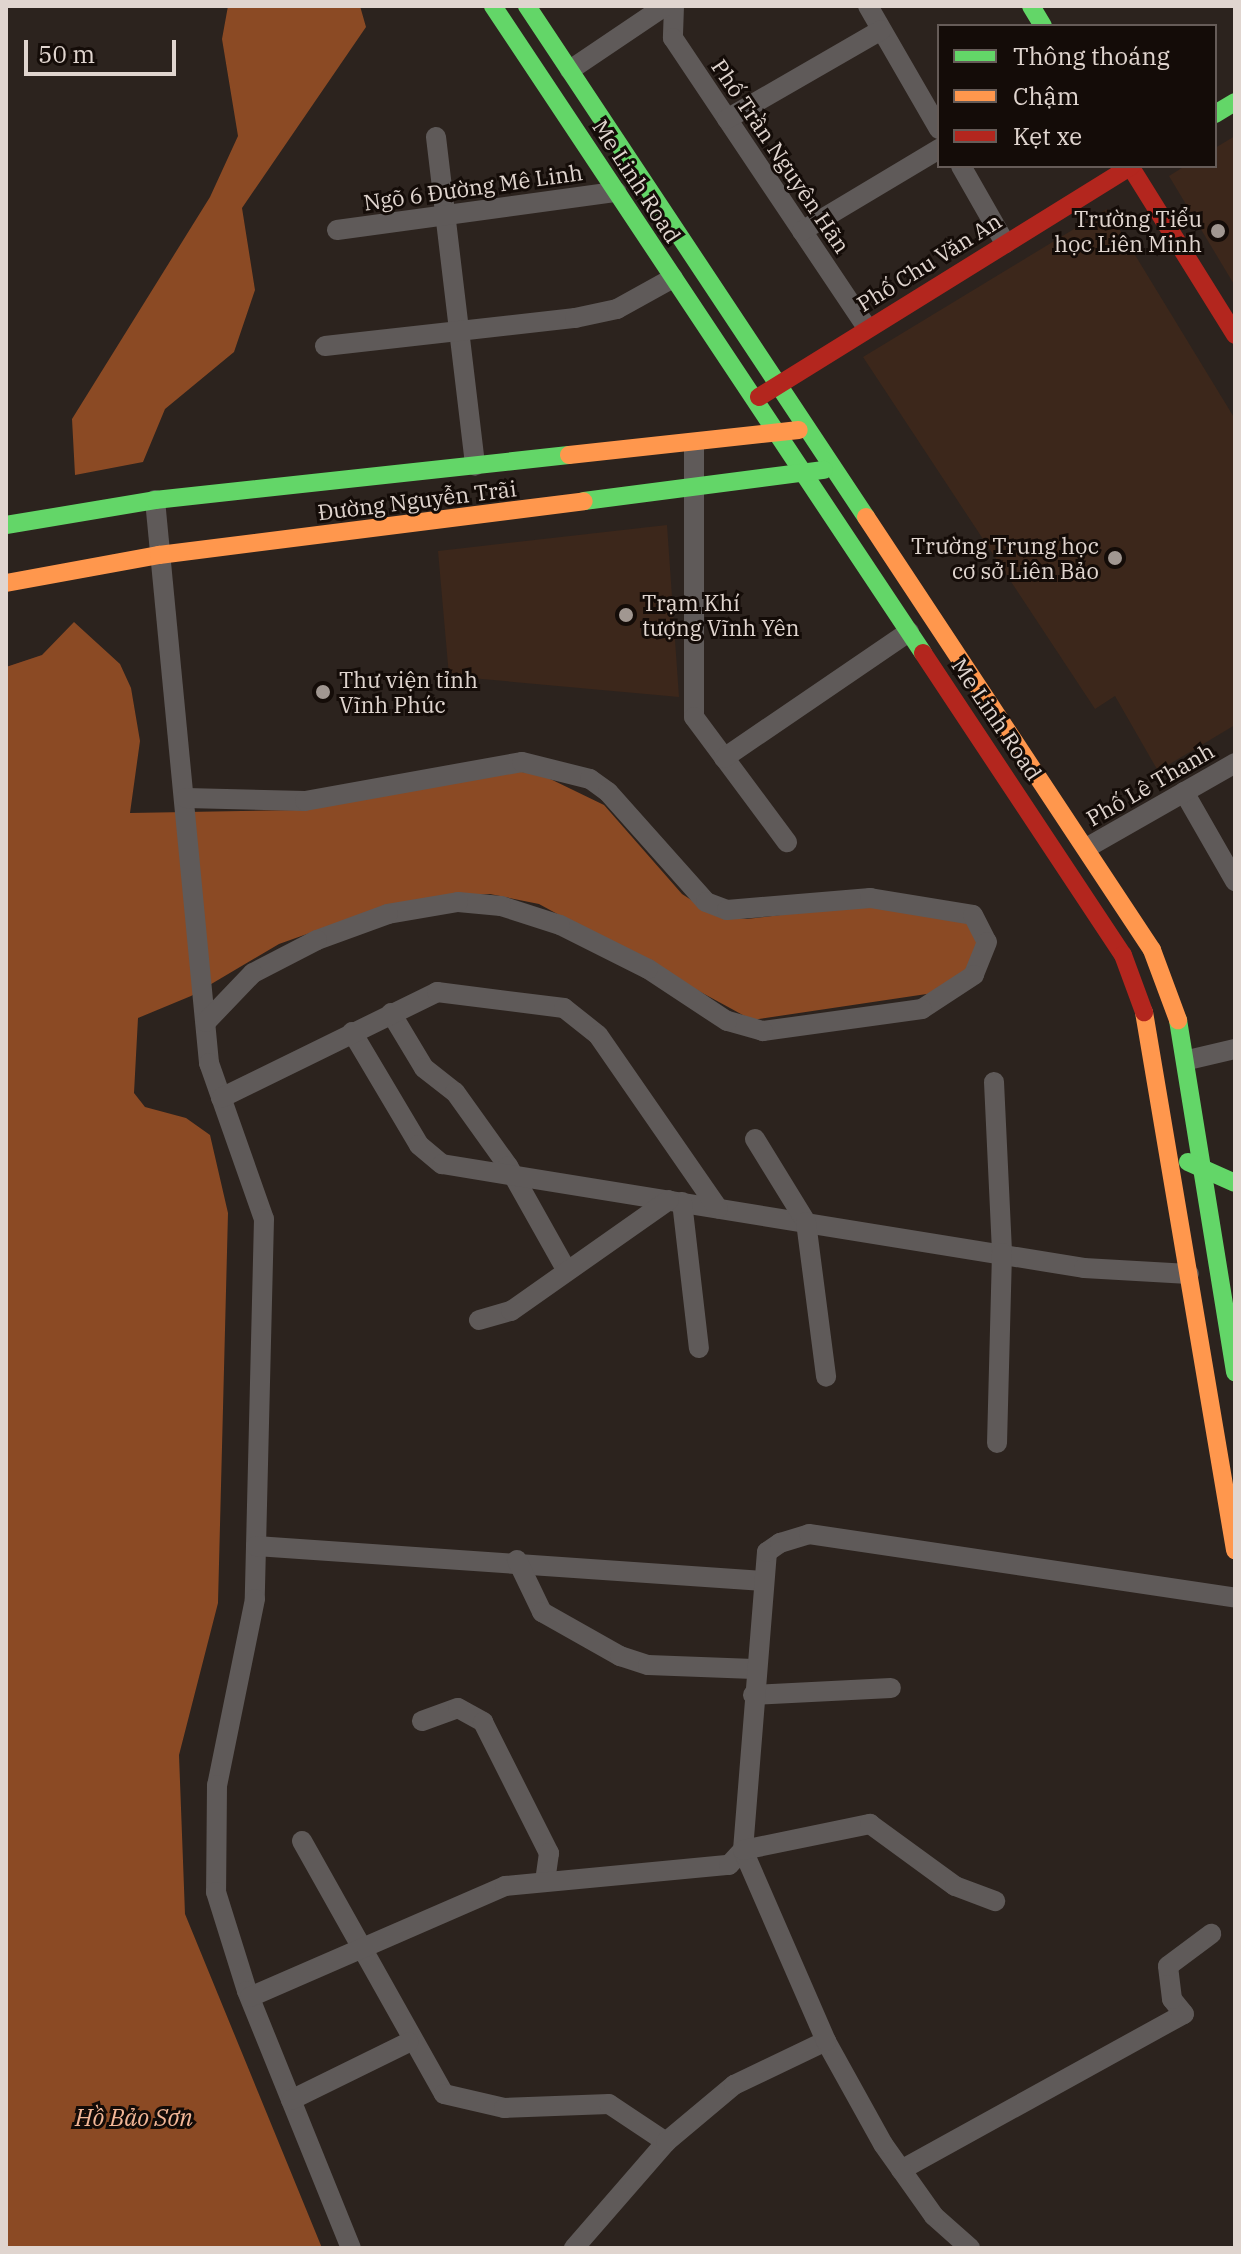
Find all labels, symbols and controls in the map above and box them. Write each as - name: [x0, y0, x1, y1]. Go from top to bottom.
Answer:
- scale bar: [28, 24, 180, 74]
- legend: [937, 24, 1217, 168]
- text: 50 m: [38, 38, 95, 70]
- text: Thông thoáng: [1013, 40, 1170, 72]
- street label: Phố Trần Nguyên Hãn: [706, 54, 856, 258]
- text: Chậm: [1013, 80, 1080, 112]
- street label: Me Linh Road: [587, 115, 687, 247]
- text: Kẹt xe: [1013, 120, 1082, 152]
- street label: Ngõ 6 Đường Mê Linh: [362, 159, 584, 215]
- place label: Trường Tiểu học Liên Minh: [1054, 205, 1202, 256]
- street label: Phố Chu Văn An: [852, 207, 1006, 317]
- marker: Trường Tiểu học Liên Minh: [1209, 222, 1227, 240]
- street label: Đường Nguyễn Trãi: [316, 475, 518, 525]
- place label: Trường Trung học cơ sở Liên Bảo: [911, 532, 1099, 584]
- marker: Trường Trung học cơ sở Liên Bảo: [1106, 549, 1124, 567]
- place label: Trạm Khí tượng Vĩnh Yên: [642, 589, 800, 640]
- marker: Trạm Khí tượng Vĩnh Yên: [617, 606, 635, 624]
- street label: Me Linh Road: [947, 653, 1047, 785]
- place label: Thư viện tỉnh Vĩnh Phúc: [339, 666, 478, 718]
- marker: Thư viện tỉnh Vĩnh Phúc: [314, 683, 332, 701]
- street label: Phố Lê Thanh: [1082, 737, 1218, 831]
- water label: Hồ Bảo Sơn: [75, 2104, 193, 2132]

